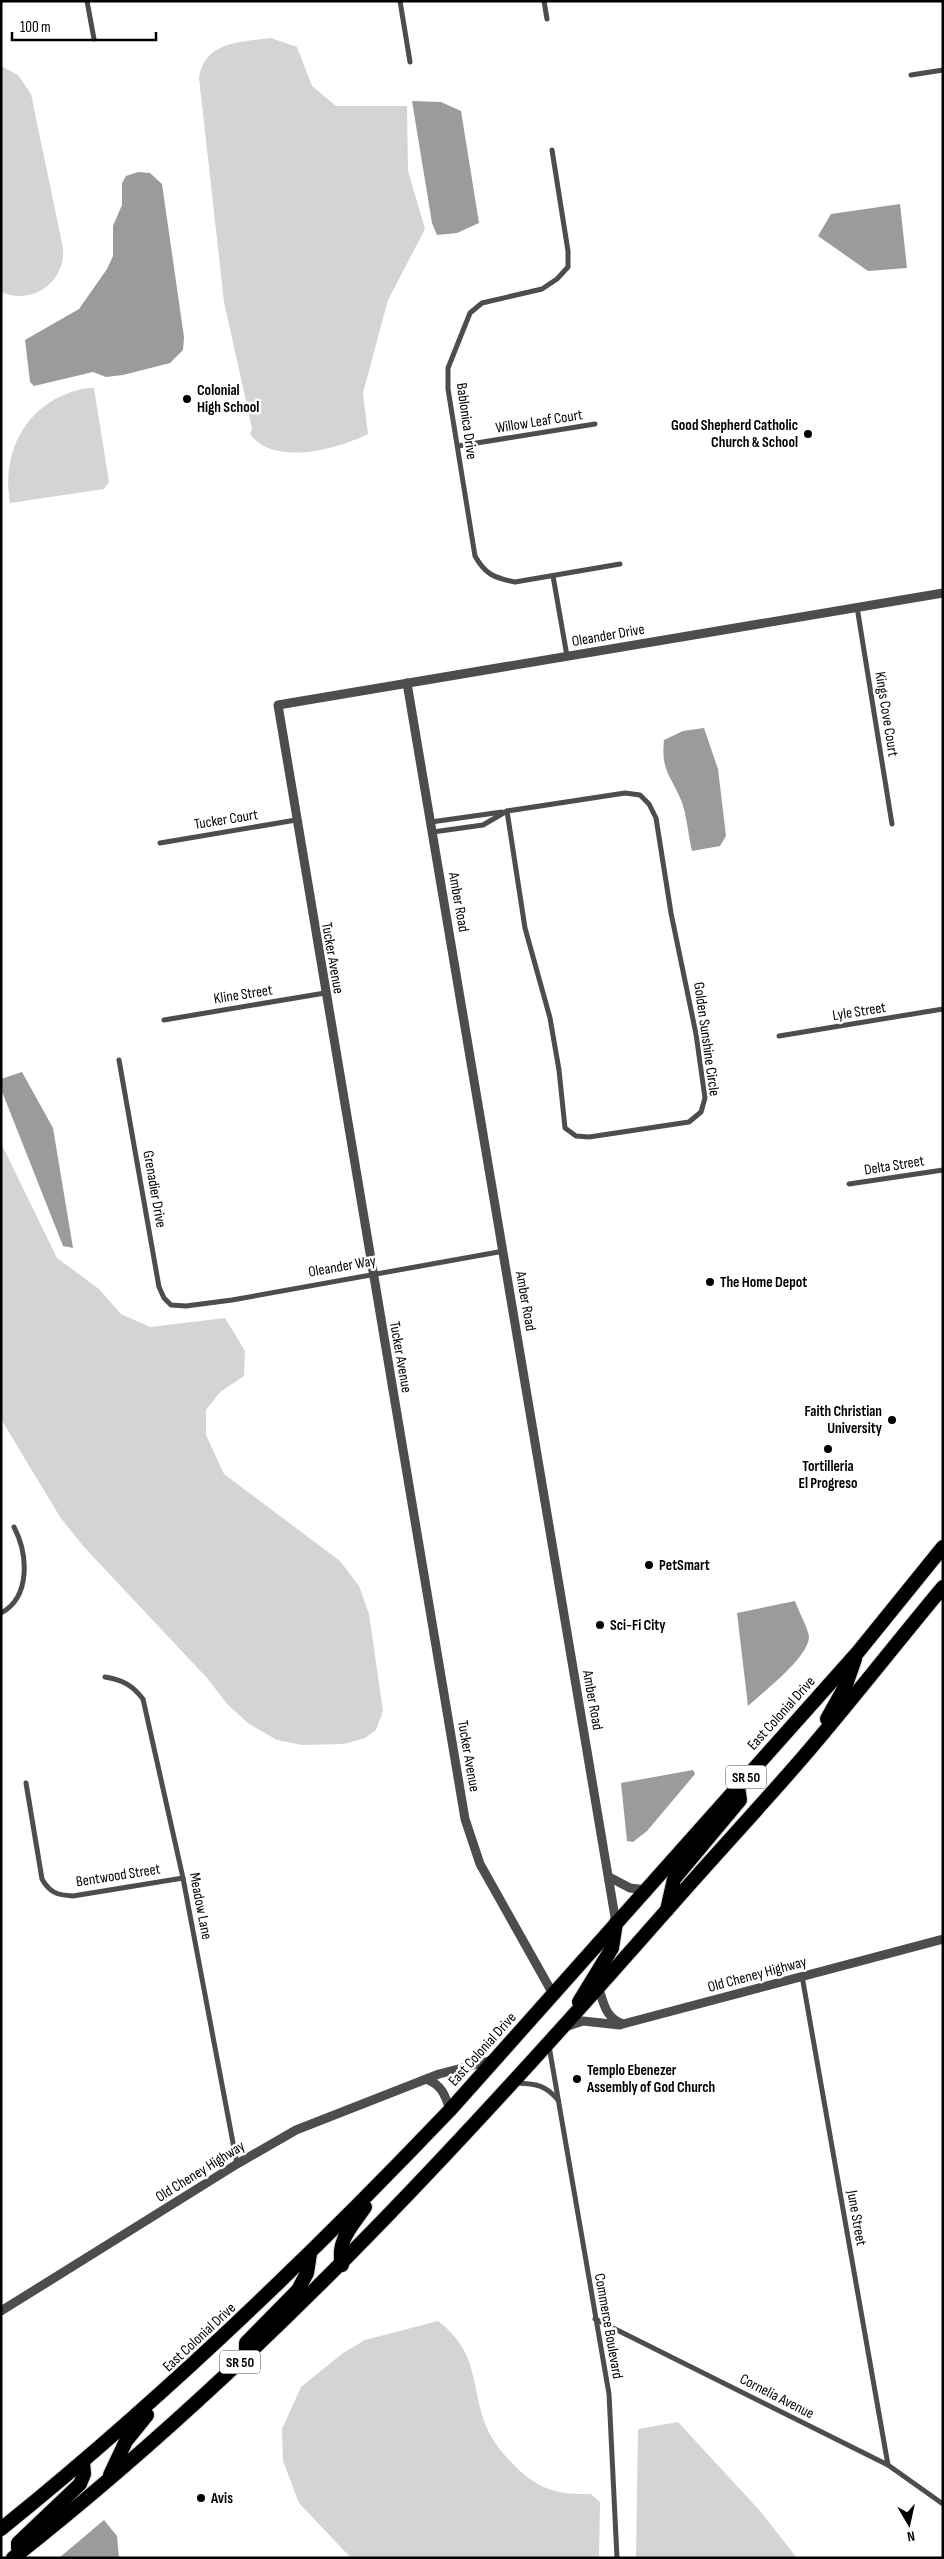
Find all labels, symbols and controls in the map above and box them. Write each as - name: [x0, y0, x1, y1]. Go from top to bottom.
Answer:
- scale bar: [12, 10, 156, 42]
- text: 100 m: [20, 18, 51, 37]
- place label: Colonial High School: [197, 381, 259, 417]
- street label: Bablonica Drive: [452, 382, 481, 461]
- marker: Colonial High School: [181, 393, 193, 405]
- street label: Willow Leaf Court: [494, 405, 584, 438]
- place label: Good Shepherd Catholic Church & School: [671, 416, 798, 452]
- marker: Good Shepherd Catholic Church & School: [802, 428, 814, 440]
- street label: Oleander Drive: [570, 620, 646, 651]
- street label: Kings Cove Court: [870, 670, 903, 758]
- street label: Tucker Court: [193, 805, 260, 834]
- street label: Amber Road: [444, 870, 473, 933]
- street label: Tucker Avenue: [317, 921, 348, 995]
- street label: Kline Street: [212, 980, 274, 1009]
- street label: Golden Sunshine Circle: [689, 981, 724, 1097]
- street label: Lyle Street: [831, 998, 888, 1025]
- street label: Grenadier Drive: [138, 1149, 171, 1229]
- street label: Delta Street: [863, 1151, 926, 1180]
- street label: Oleander Way: [307, 1251, 378, 1282]
- street label: Amber Road: [511, 1269, 540, 1332]
- place label: The Home Depot: [720, 1273, 807, 1292]
- marker: The Home Depot: [704, 1276, 716, 1288]
- street label: Tucker Avenue: [385, 1320, 416, 1394]
- place label: Faith Christian University: [805, 1402, 883, 1438]
- marker: Faith Christian University: [886, 1414, 898, 1426]
- marker: Tortilleria El Progreso: [822, 1443, 834, 1455]
- place label: Tortilleria El Progreso: [798, 1457, 858, 1493]
- place label: PetSmart: [659, 1556, 710, 1575]
- marker: PetSmart: [643, 1559, 655, 1571]
- place label: Sci-Fi City: [610, 1616, 666, 1635]
- marker: Sci-Fi City: [594, 1619, 606, 1631]
- street label: Amber Road: [578, 1668, 607, 1731]
- street label: East Colonial Drive: [743, 1672, 819, 1754]
- street label: Tucker Avenue: [453, 1719, 484, 1793]
- road number: SR 50: [726, 1765, 766, 1788]
- street label: Bentwood Street: [75, 1859, 162, 1892]
- street label: Meadow Lane: [185, 1871, 216, 1941]
- street label: Old Cheney Highway: [706, 1952, 809, 1997]
- street label: East Colonial Drive: [444, 2008, 520, 2090]
- place label: Templo Ebenezer Assembly of God Church: [586, 2061, 715, 2097]
- marker: Templo Ebenezer Assembly of God Church: [571, 2073, 583, 2085]
- street label: Old Cheney Highway: [152, 2136, 249, 2206]
- street label: June Street: [842, 2188, 871, 2248]
- street label: Commerce Boulevard: [590, 2272, 627, 2380]
- street label: East Colonial Drive: [159, 2299, 240, 2376]
- road number: SR 50: [220, 2350, 260, 2374]
- street label: Cornelia Avenue: [736, 2370, 817, 2423]
- place label: Avis: [210, 2489, 233, 2508]
- marker: Avis: [195, 2492, 207, 2504]
- north arrow: [884, 2499, 934, 2549]
- text: N: [906, 2527, 916, 2545]

